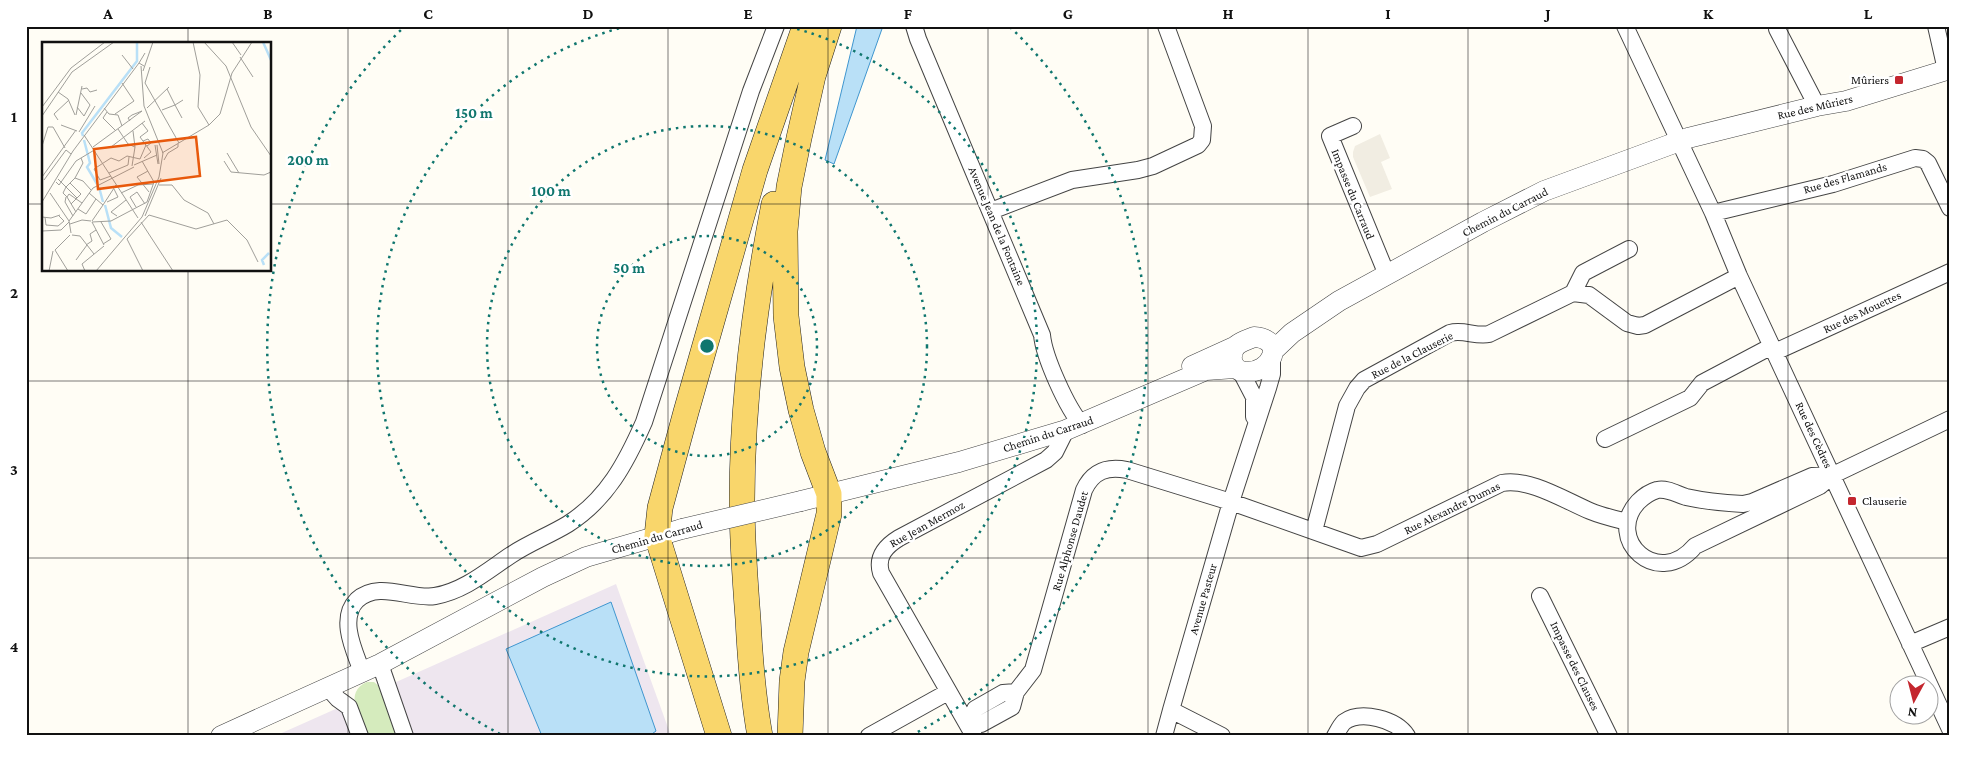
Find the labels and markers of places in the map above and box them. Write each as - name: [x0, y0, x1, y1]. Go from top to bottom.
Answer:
- place label: Mûriers: [1851, 73, 1889, 87]
- marker: Mûriers: [1893, 74, 1905, 86]
- centre of rings: [698, 337, 716, 355]
- place label: Clauserie: [1862, 494, 1907, 508]
- marker: Clauserie: [1846, 495, 1858, 507]

